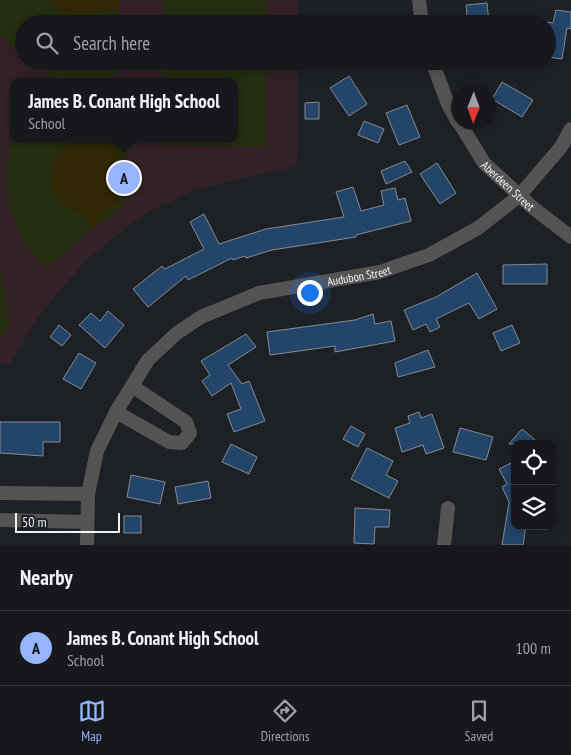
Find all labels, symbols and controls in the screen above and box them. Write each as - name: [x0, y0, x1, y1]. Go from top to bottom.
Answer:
- search box: [15, 15, 556, 70]
- icon: search: [33, 29, 61, 57]
- text: Search here: [73, 31, 150, 55]
- popup: [10, 78, 238, 143]
- north arrow: [451, 85, 496, 130]
- text: James B. Conant High School: [28, 89, 220, 113]
- text: School: [28, 113, 65, 133]
- street label: Aberdeen Street: [479, 157, 539, 214]
- pin: A: [108, 159, 140, 197]
- street label: Audubon Street: [326, 261, 393, 289]
- your location: [297, 280, 323, 306]
- map controls: [511, 440, 556, 530]
- button: locate: [511, 440, 556, 485]
- button: layers: [511, 485, 556, 530]
- scale bar: [15, 510, 120, 533]
- text: 50 m: [22, 513, 47, 531]
- text: Nearby: [20, 564, 73, 591]
- text: James B. Conant High School: [67, 626, 259, 650]
- text: A: [32, 638, 40, 658]
- text: 100 m: [516, 638, 551, 658]
- text: School: [67, 650, 104, 670]
- tab: Map: [78, 697, 106, 745]
- tab: Directions: [261, 697, 309, 745]
- tab: Saved: [465, 697, 493, 745]

